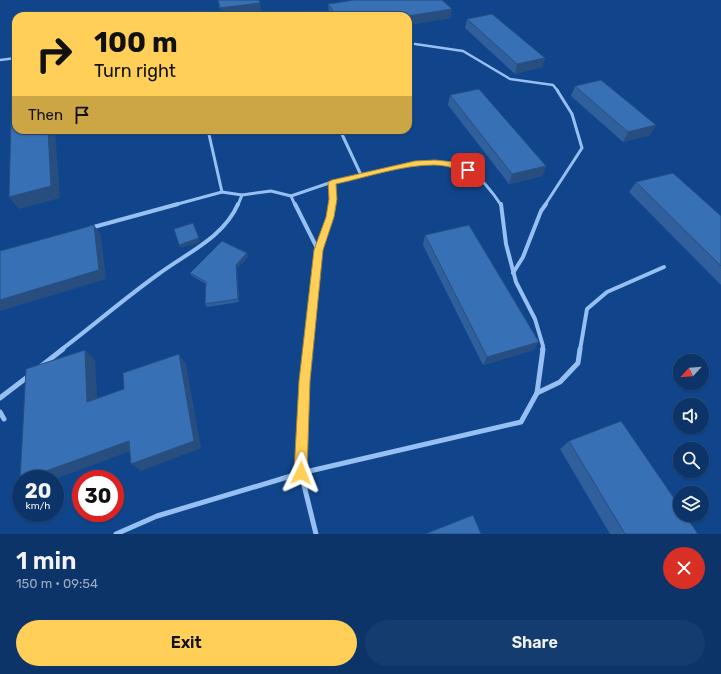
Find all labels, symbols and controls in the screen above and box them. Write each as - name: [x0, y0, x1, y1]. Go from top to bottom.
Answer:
- text: 100 m: [94, 26, 178, 59]
- icon: right: [28, 28, 80, 80]
- text: Turn right: [94, 60, 176, 82]
- icon: arrive: [71, 104, 93, 126]
- text: Then: [28, 106, 63, 124]
- pin: [451, 153, 485, 187]
- icon: arrive: [457, 159, 479, 181]
- north arrow: [673, 354, 709, 390]
- map controls: [673, 354, 709, 522]
- button: sound: [673, 398, 709, 434]
- button: search: [673, 442, 709, 478]
- position arrow: [280, 452, 322, 494]
- speed limit sign: 30: [72, 470, 124, 522]
- text: 20: [25, 479, 51, 503]
- button: layers: [673, 486, 709, 522]
- text: km/h: [26, 500, 50, 512]
- text: 1 min: [16, 547, 76, 575]
- button: close: [663, 547, 705, 589]
- text: 150 m · 09:54: [16, 576, 98, 591]
- button: Exit: [16, 620, 357, 666]
- button: Share: [365, 620, 705, 666]

